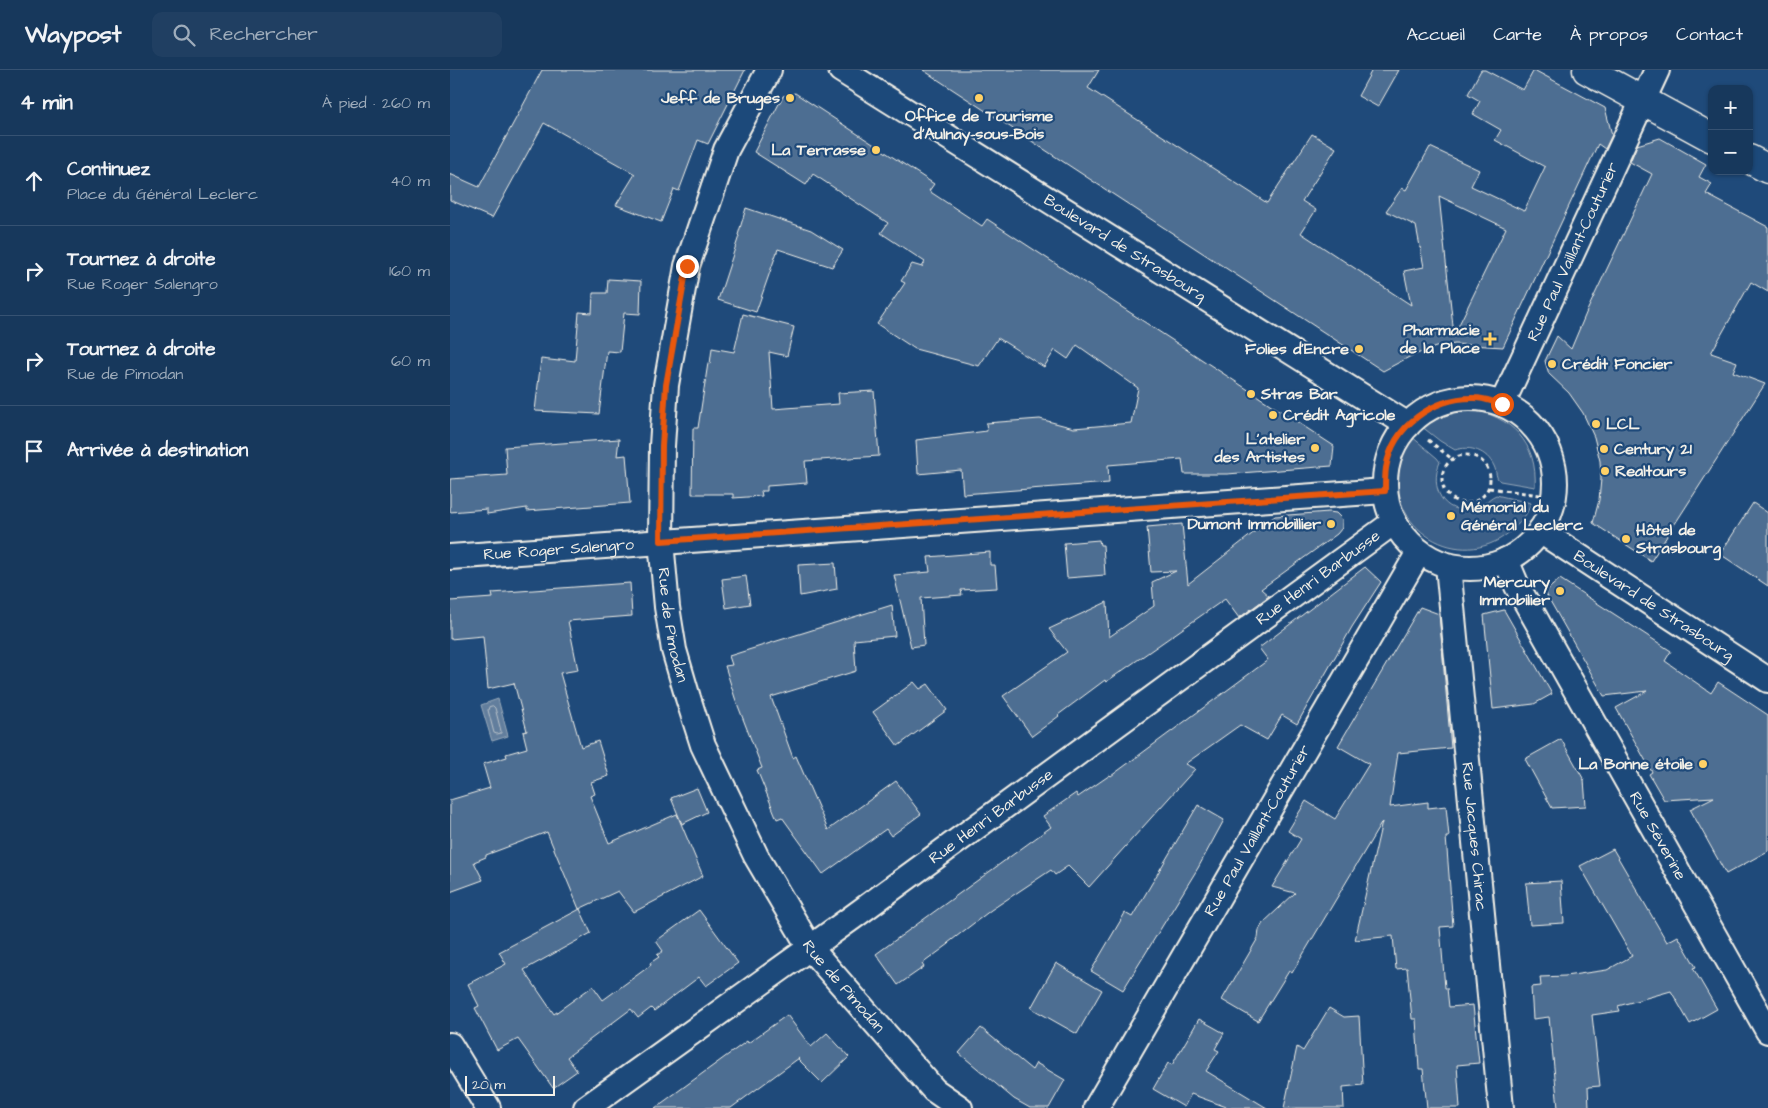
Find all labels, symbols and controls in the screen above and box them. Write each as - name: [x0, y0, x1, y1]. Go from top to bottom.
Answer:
- search box: [152, 12, 502, 57]
- text: Waypost: [25, 18, 122, 52]
- icon: search: [170, 21, 198, 49]
- text: Rechercher: [210, 21, 318, 48]
- text: Accueil: [1406, 22, 1465, 47]
- text: Carte: [1493, 22, 1542, 47]
- text: À propos: [1570, 22, 1648, 47]
- text: Contact: [1676, 22, 1743, 47]
- map controls: [1708, 85, 1753, 175]
- button: +: [1708, 85, 1753, 130]
- place label: Jeff de Bruges: [660, 87, 780, 111]
- text: 4 min: [20, 88, 73, 117]
- text: À pied · 260 m: [322, 92, 430, 114]
- marker: Jeff de Bruges: [784, 92, 796, 104]
- marker: Office de Tourisme d’Aulnay-sous-Bois: [973, 92, 985, 104]
- place label: Office de Tourisme d’Aulnay-sous-Bois: [905, 105, 1053, 146]
- button: −: [1708, 130, 1753, 175]
- place label: La Terrasse: [771, 139, 866, 161]
- marker: La Terrasse: [870, 144, 882, 156]
- text: Continuez: [67, 156, 150, 183]
- street label: Rue Paul Vaillant-Couturier: [1522, 158, 1624, 345]
- icon: ahead: [20, 167, 48, 195]
- text: 40 m: [390, 170, 430, 192]
- text: Place du Général Leclerc: [67, 183, 258, 205]
- street label: Boulevard de Strasbourg: [1040, 189, 1210, 308]
- text: Tournez à droite: [67, 246, 215, 273]
- route end: [676, 255, 699, 278]
- icon: right: [20, 257, 48, 285]
- text: 160 m: [389, 260, 430, 282]
- text: Rue Roger Salengro: [67, 273, 218, 295]
- place label: Pharmacie de la Place: [1399, 319, 1480, 359]
- marker: Pharmacie de la Place: [1484, 333, 1496, 345]
- text: Tournez à droite: [67, 336, 215, 363]
- place label: Folies d'Encre: [1245, 338, 1349, 360]
- marker: Folies d'Encre: [1353, 343, 1365, 355]
- icon: right: [20, 347, 48, 375]
- text: 60 m: [391, 350, 430, 372]
- place label: Crédit Foncier: [1562, 353, 1673, 375]
- marker: Crédit Foncier: [1546, 358, 1558, 370]
- text: Rue de Pimodan: [67, 363, 183, 385]
- place label: Stras Bar: [1260, 383, 1338, 405]
- marker: Stras Bar: [1245, 388, 1257, 400]
- route start: [1491, 393, 1514, 416]
- place label: Crédit Agricole: [1283, 404, 1396, 428]
- marker: Crédit Agricole: [1267, 409, 1279, 421]
- place label: LCL: [1606, 413, 1640, 435]
- marker: LCL: [1590, 418, 1602, 430]
- place label: L'atelier des Artistes: [1214, 428, 1305, 468]
- icon: arrive: [20, 437, 48, 465]
- text: Arrivée à destination: [67, 437, 248, 464]
- place label: Century 21: [1614, 438, 1693, 461]
- marker: L'atelier des Artistes: [1309, 442, 1321, 454]
- marker: Century 21: [1598, 443, 1610, 455]
- place label: Realtours: [1615, 460, 1686, 482]
- marker: Realtours: [1599, 465, 1611, 477]
- place label: Mémorial du Général Leclerc: [1461, 496, 1584, 536]
- marker: Mémorial du Général Leclerc: [1445, 510, 1457, 522]
- place label: Dumont Immobillier: [1188, 513, 1321, 535]
- marker: Dumont Immobillier: [1325, 518, 1337, 530]
- place label: Hôtel de Strasbourg: [1635, 519, 1722, 561]
- street label: Rue Henri Barbusse: [1251, 525, 1385, 630]
- street label: Rue Roger Salengro: [483, 533, 635, 566]
- marker: Hôtel de Strasbourg: [1620, 533, 1632, 545]
- street label: Boulevard de Strasbourg: [1569, 545, 1738, 667]
- street label: Rue de Pimodan: [652, 567, 694, 685]
- place label: Mercury Immobilier: [1480, 571, 1550, 611]
- marker: Mercury Immobilier: [1554, 585, 1566, 597]
- street label: Rue Paul Vaillant-Couturier: [1199, 740, 1316, 920]
- place label: La Bonne étoile: [1578, 753, 1693, 775]
- marker: La Bonne étoile: [1697, 758, 1709, 770]
- street label: Rue Jacques Chirac: [1456, 761, 1493, 912]
- street label: Rue Henri Barbusse: [924, 763, 1058, 869]
- street label: Rue Séverine: [1624, 788, 1692, 884]
- street label: Rue de Pimodan: [797, 936, 890, 1037]
- scale bar: [465, 1073, 555, 1096]
- text: 20 m: [472, 1075, 505, 1095]

